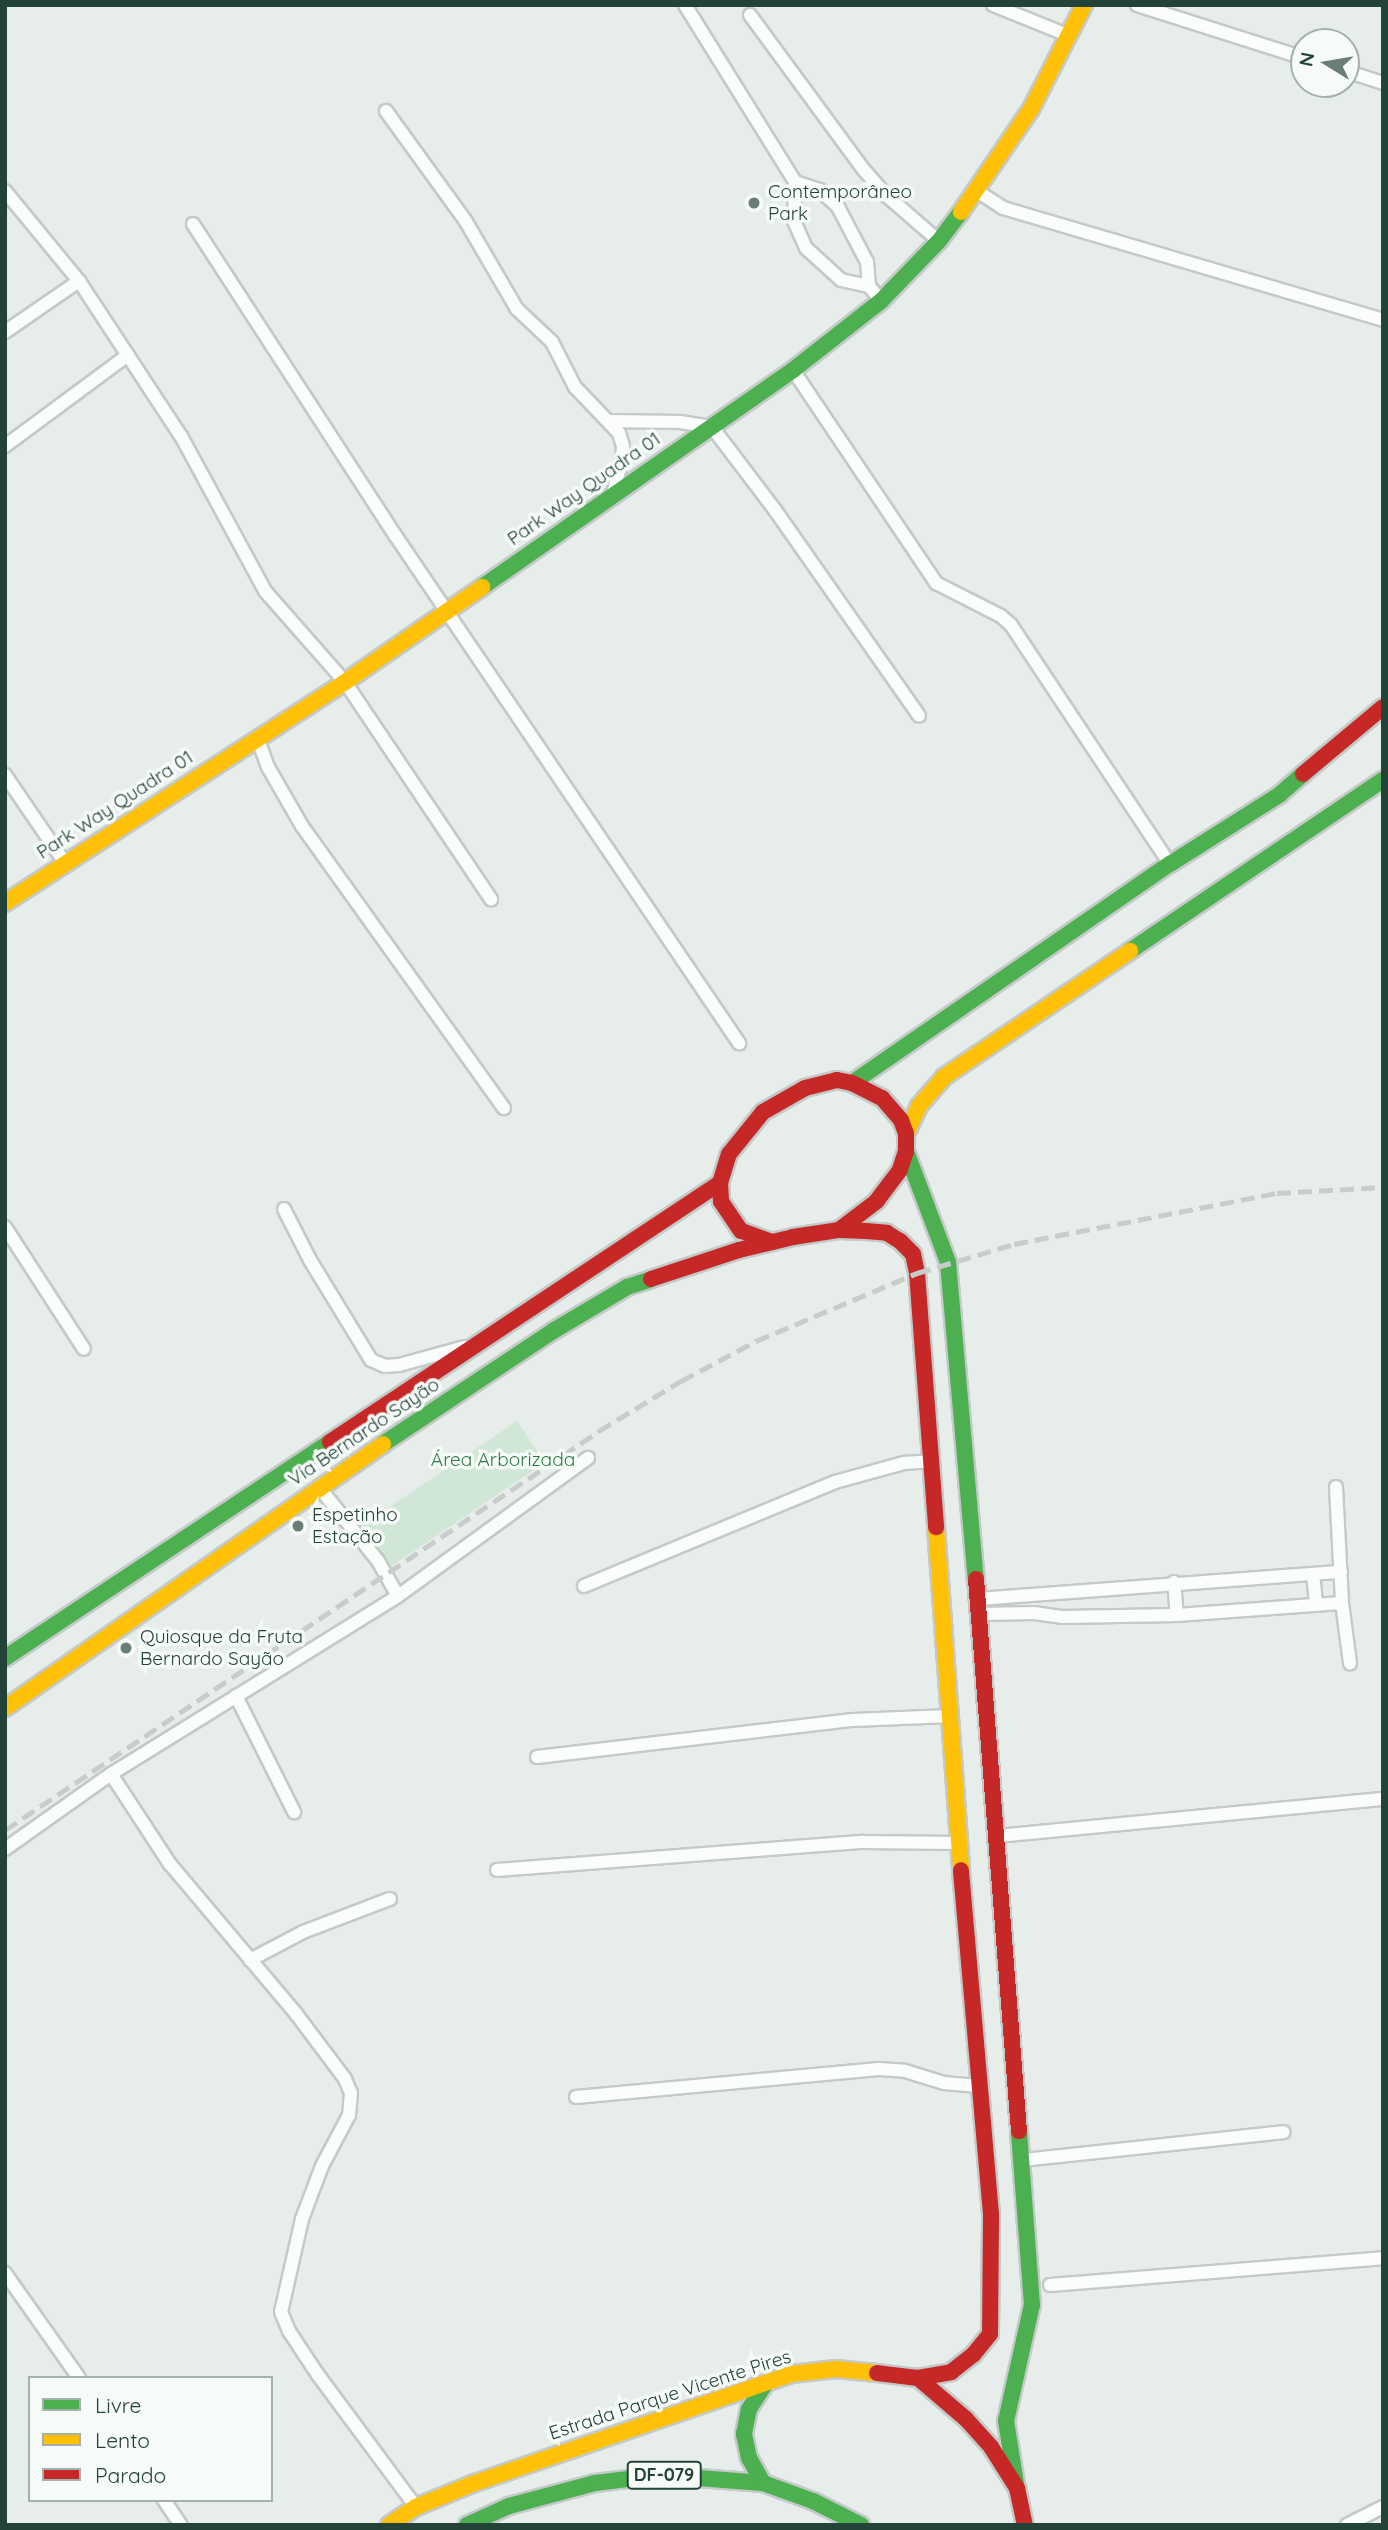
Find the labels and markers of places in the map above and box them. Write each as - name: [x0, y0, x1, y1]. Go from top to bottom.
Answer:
- place label: Contemporâneo Park: [768, 181, 912, 225]
- marker: Contemporâneo Park: [746, 195, 762, 211]
- place label: Espetinho Estação: [312, 1504, 398, 1548]
- marker: Espetinho Estação: [290, 1518, 306, 1534]
- place label: Quiosque da Fruta Bernardo Sayão: [140, 1626, 303, 1670]
- marker: Quiosque da Fruta Bernardo Sayão: [118, 1640, 134, 1656]

